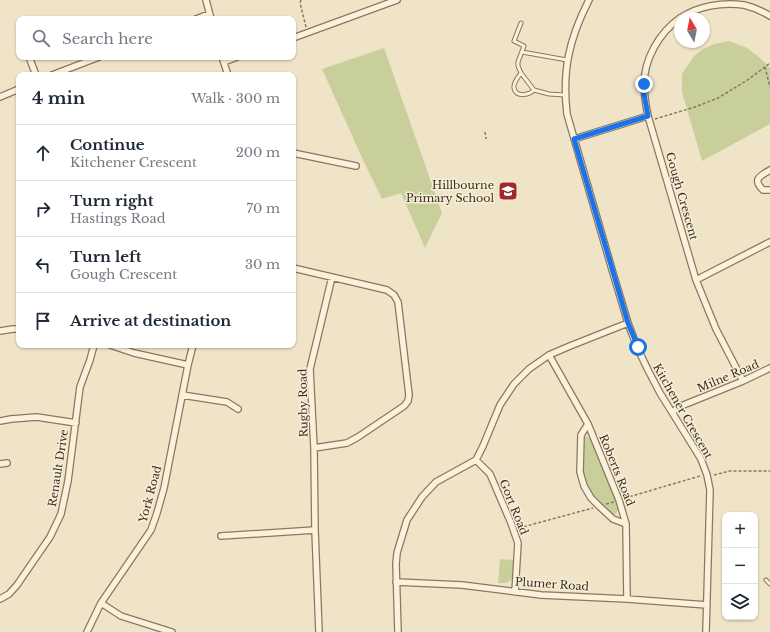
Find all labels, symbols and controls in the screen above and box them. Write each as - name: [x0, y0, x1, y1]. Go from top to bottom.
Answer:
- north arrow: [674, 12, 710, 48]
- search box: [16, 16, 296, 60]
- icon: search: [30, 27, 52, 49]
- text: Search here: [62, 29, 153, 48]
- route end: [635, 75, 653, 93]
- text: 4 min: [32, 88, 85, 109]
- text: Walk · 300 m: [191, 90, 280, 107]
- text: Continue: [70, 135, 145, 154]
- icon: ahead: [32, 142, 54, 164]
- text: 200 m: [236, 144, 280, 161]
- street label: Gough Crescent: [663, 151, 701, 242]
- text: Kitchener Crescent: [70, 154, 197, 171]
- place label: Hillbourne Primary School: [406, 178, 494, 205]
- school or university icon: Hillbourne Primary School: [497, 180, 519, 202]
- text: Turn right: [70, 191, 153, 210]
- icon: right: [32, 198, 54, 220]
- text: 70 m: [247, 200, 280, 217]
- text: Hastings Road: [70, 210, 165, 227]
- text: Turn left: [70, 247, 141, 266]
- icon: left: [32, 254, 54, 276]
- text: 30 m: [245, 256, 280, 273]
- text: Gough Crescent: [70, 266, 177, 283]
- icon: arrive: [32, 310, 54, 332]
- text: Arrive at destination: [70, 311, 231, 330]
- route start: [629, 338, 647, 356]
- street label: Milne Road: [695, 357, 761, 395]
- street label: Kitchener Crescent: [650, 361, 716, 462]
- street label: Rugby Road: [295, 368, 311, 437]
- street label: Renault Drive: [45, 428, 71, 508]
- street label: Roberts Road: [596, 432, 638, 508]
- street label: York Road: [135, 463, 164, 525]
- street label: Gort Road: [497, 477, 532, 537]
- map controls: [722, 512, 758, 620]
- button: +: [722, 512, 758, 548]
- button: −: [722, 548, 758, 584]
- street label: Plumer Road: [515, 574, 590, 594]
- button: layers: [722, 584, 758, 620]

